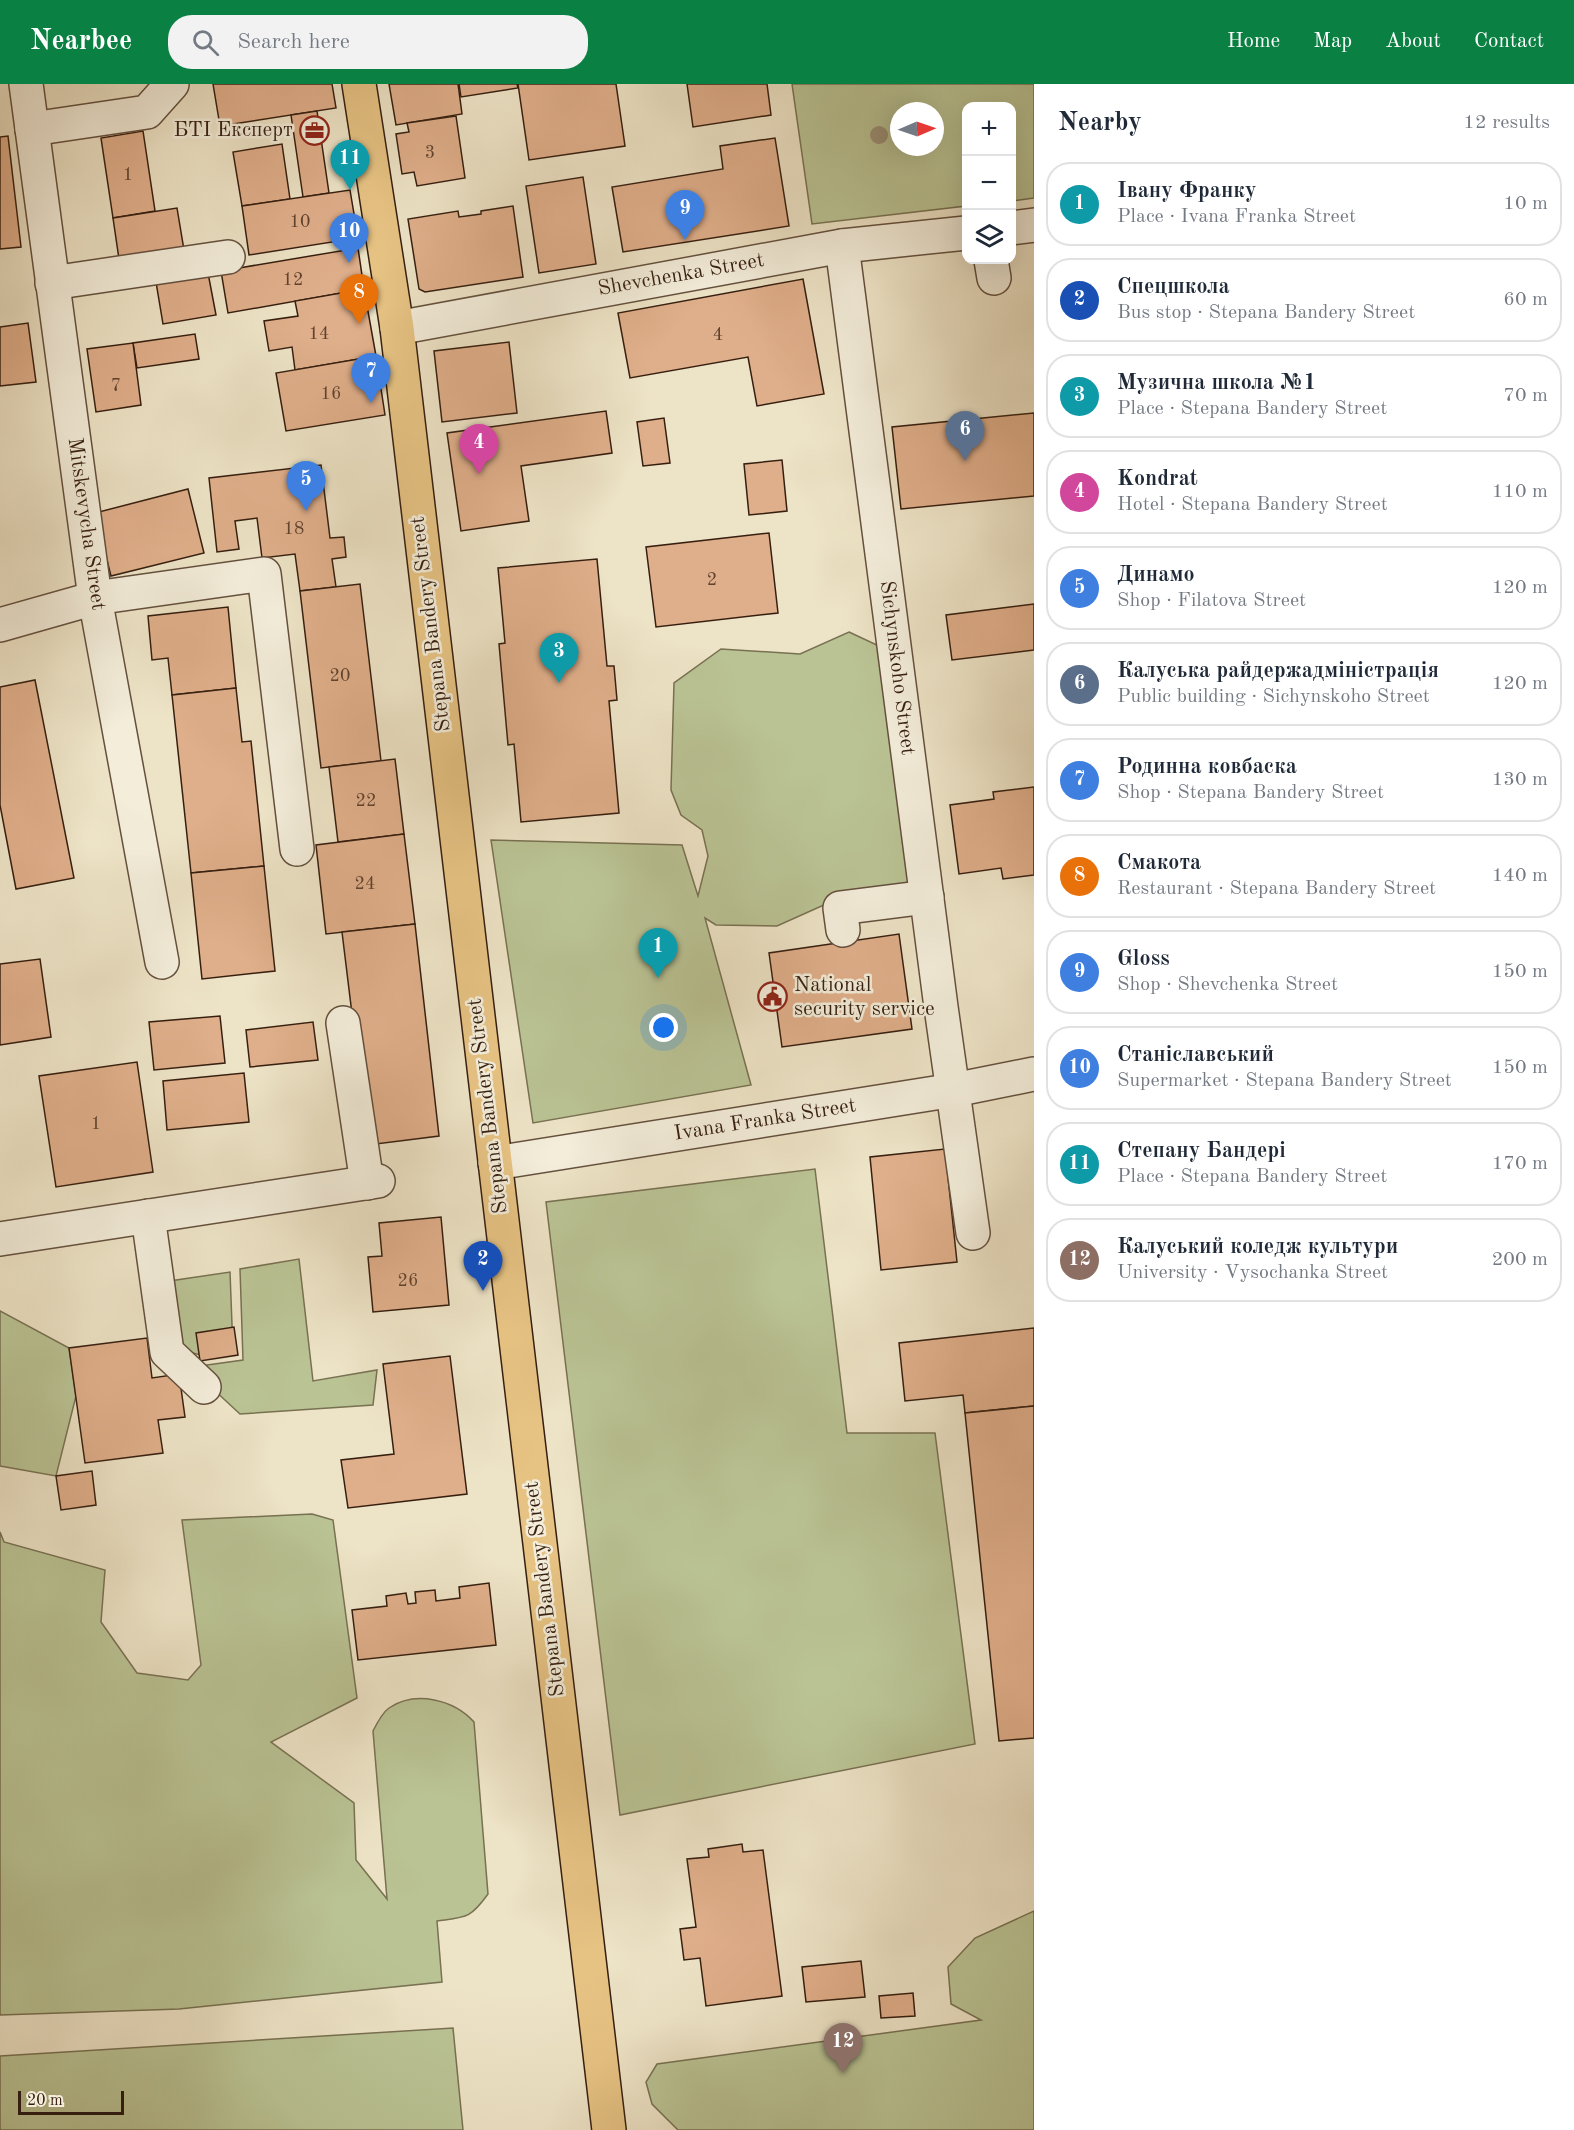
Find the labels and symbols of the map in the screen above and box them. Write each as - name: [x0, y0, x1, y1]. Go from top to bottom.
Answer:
- north arrow: [890, 102, 944, 156]
- office icon: БТІ Експерт: [298, 114, 330, 146]
- place label: БТІ Експерт: [173, 120, 293, 141]
- pin: 11: [330, 141, 370, 190]
- house number: 3: [425, 144, 435, 162]
- house number: 1: [123, 166, 133, 184]
- pin: 9: [666, 190, 704, 240]
- house number: 10: [290, 213, 310, 231]
- pin: 10: [330, 214, 368, 263]
- street label: Shevchenka Street: [596, 250, 766, 300]
- house number: 12: [283, 271, 303, 289]
- pin: 8: [340, 274, 378, 324]
- house number: 14: [309, 325, 329, 343]
- house number: 4: [713, 326, 723, 344]
- pin: 7: [352, 354, 391, 403]
- house number: 7: [111, 377, 121, 395]
- house number: 16: [321, 385, 341, 403]
- pin: 6: [946, 412, 984, 461]
- pin: 4: [460, 424, 498, 474]
- street label: Mitskevycha Street: [63, 436, 109, 612]
- pin: 5: [286, 462, 326, 511]
- street label: Stepana Bandery Street: [407, 515, 455, 733]
- house number: 18: [284, 520, 304, 538]
- house number: 2: [707, 571, 717, 589]
- street label: Sichynskoho Street: [876, 580, 918, 756]
- pin: 3: [540, 634, 578, 683]
- house number: 20: [330, 667, 350, 685]
- house number: 22: [356, 792, 376, 810]
- house number: 24: [355, 875, 375, 893]
- pin: 1: [638, 928, 678, 978]
- place label: National security service: [794, 975, 935, 1020]
- public building icon: National security service: [757, 981, 789, 1013]
- street label: Stepana Bandery Street: [464, 997, 512, 1215]
- your location: [649, 1013, 678, 1042]
- street label: Ivana Franka Street: [672, 1095, 858, 1145]
- house number: 1: [91, 1115, 101, 1133]
- pin: 2: [464, 1242, 502, 1291]
- house number: 26: [398, 1272, 418, 1290]
- street label: Stepana Bandery Street: [521, 1480, 569, 1698]
- pin: 12: [824, 2024, 862, 2073]
- scale bar: [18, 2088, 124, 2116]

